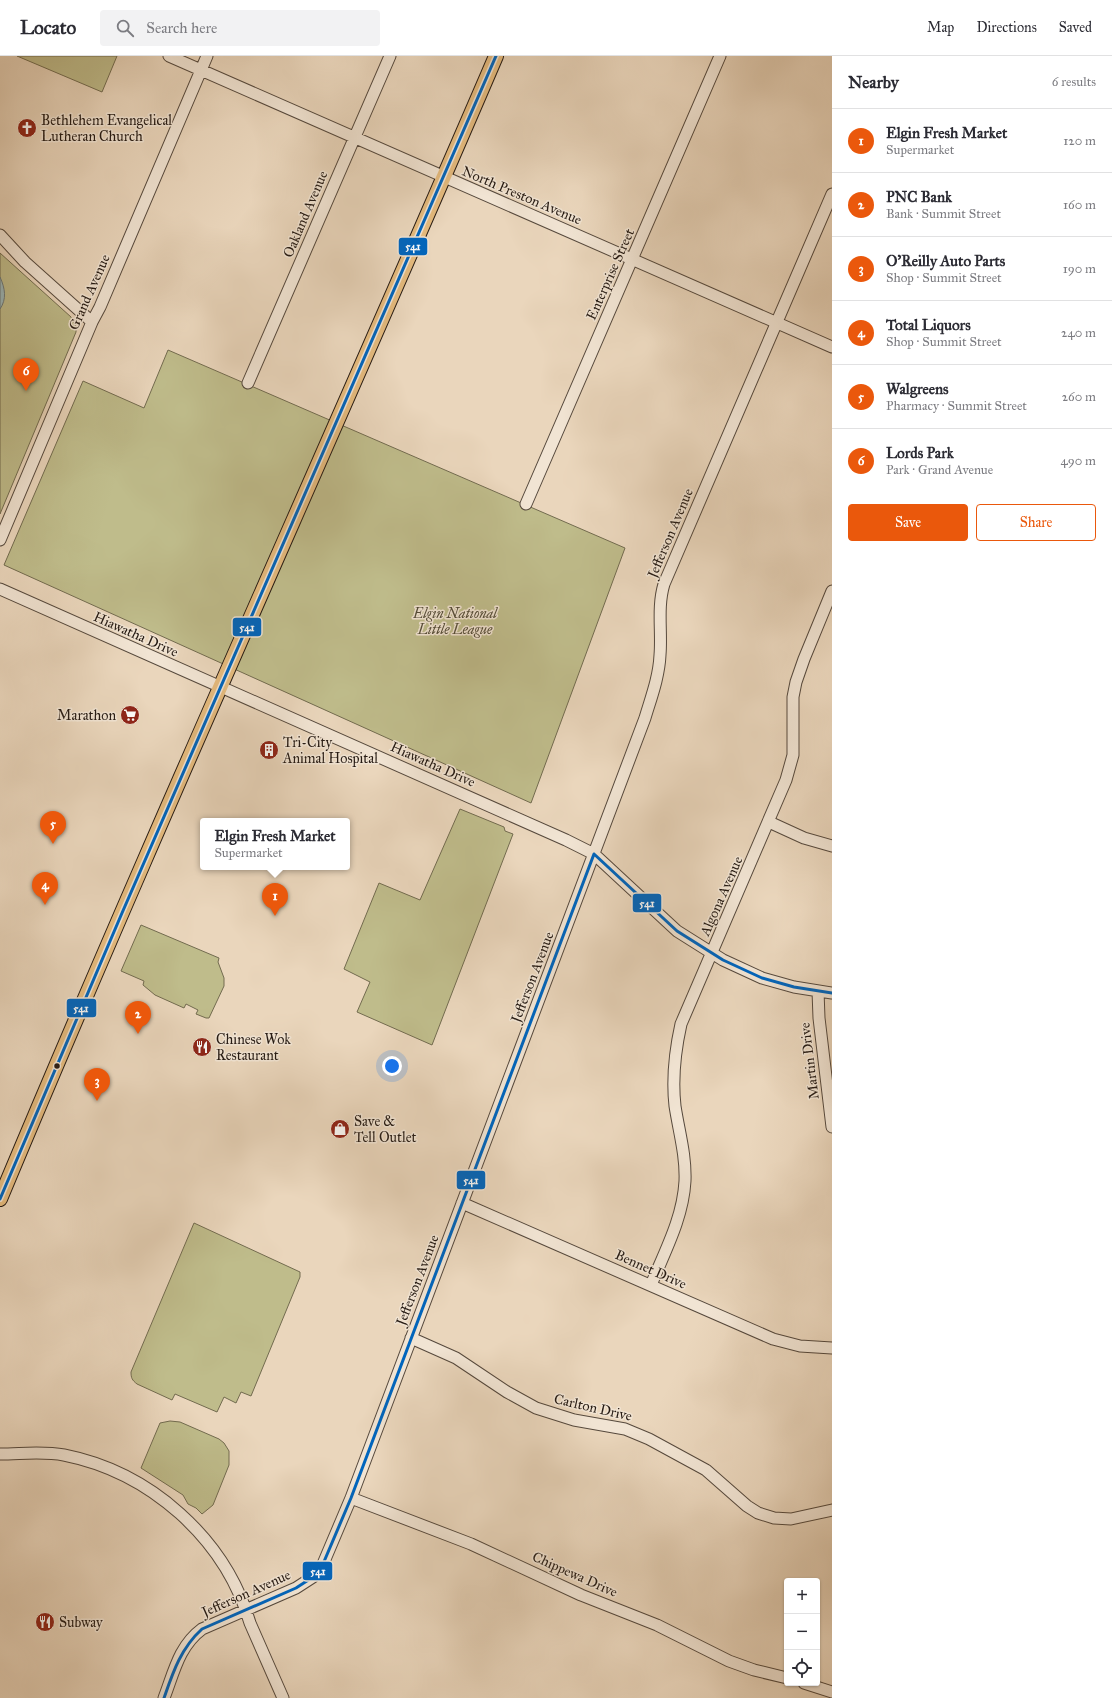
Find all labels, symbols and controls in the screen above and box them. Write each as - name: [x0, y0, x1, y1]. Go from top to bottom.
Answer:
- search box: [100, 10, 380, 46]
- text: Locato: [20, 16, 76, 39]
- icon: search: [114, 17, 136, 39]
- text: Search here: [146, 19, 217, 37]
- text: Map: [927, 19, 954, 36]
- text: Directions: [976, 19, 1037, 36]
- text: Saved: [1059, 19, 1092, 36]
- text: Nearby: [848, 72, 899, 93]
- text: 6 results: [1052, 74, 1096, 90]
- place label: Bethlehem Evangelical Lutheran Church: [41, 112, 172, 145]
- church icon: Bethlehem Evangelical Lutheran Church: [16, 117, 38, 139]
- text: Elgin Fresh Market: [886, 124, 1007, 142]
- text: 1: [858, 133, 864, 149]
- text: 120 m: [1063, 133, 1096, 149]
- text: Supermarket: [886, 142, 954, 158]
- street label: North Preston Avenue: [459, 163, 584, 228]
- street label: Oakland Avenue: [280, 168, 331, 260]
- text: PNC Bank: [886, 188, 952, 206]
- text: 2: [858, 197, 864, 213]
- text: 160 m: [1063, 197, 1096, 213]
- text: Bank · Summit Street: [886, 206, 1001, 222]
- street label: Enterprise Street: [583, 226, 638, 323]
- line badge: 541: [398, 237, 428, 256]
- text: 541: [405, 240, 421, 254]
- street label: Grand Avenue: [65, 252, 114, 333]
- text: O'Reilly Auto Parts: [886, 252, 1005, 270]
- text: 3: [858, 261, 864, 277]
- text: 190 m: [1063, 261, 1096, 277]
- text: Shop · Summit Street: [886, 270, 1002, 286]
- text: Total Liquors: [886, 316, 971, 334]
- text: 4: [857, 325, 865, 341]
- text: 240 m: [1061, 325, 1096, 341]
- text: Shop · Summit Street: [886, 334, 1002, 350]
- pin: 6: [13, 358, 39, 391]
- text: Walgreens: [886, 380, 949, 398]
- text: 5: [858, 389, 864, 405]
- text: 260 m: [1062, 389, 1096, 405]
- text: Pharmacy · Summit Street: [886, 398, 1027, 414]
- text: Lords Park: [886, 444, 954, 462]
- text: 6: [858, 453, 864, 469]
- text: 490 m: [1060, 453, 1096, 469]
- text: Park · Grand Avenue: [886, 462, 993, 478]
- street label: Jefferson Avenue: [643, 486, 698, 583]
- button: Save: [848, 504, 968, 541]
- button: Share: [976, 504, 1096, 541]
- park label: Elgin National Little League: [412, 605, 498, 638]
- street label: Hiawatha Drive: [91, 608, 181, 661]
- line badge: 541: [232, 617, 262, 637]
- text: 541: [239, 621, 255, 635]
- supermarket icon: Marathon: [119, 704, 141, 726]
- place label: Marathon: [57, 707, 116, 724]
- place label: Tri-City Animal Hospital: [282, 734, 378, 767]
- street label: Hiawatha Drive: [388, 738, 478, 791]
- building icon: Tri-City Animal Hospital: [258, 739, 280, 761]
- pin: 5: [40, 811, 66, 844]
- popup: [200, 818, 350, 870]
- text: Elgin Fresh Market: [214, 827, 336, 845]
- text: Supermarket: [214, 845, 283, 861]
- street label: Algona Avenue: [696, 854, 747, 940]
- pin: 4: [32, 872, 58, 905]
- pin: 1: [262, 883, 288, 916]
- line badge: 541: [632, 893, 662, 913]
- text: 541: [639, 897, 655, 911]
- street label: Jefferson Avenue: [507, 929, 559, 1027]
- line badge: 541: [66, 998, 97, 1018]
- pin: 2: [125, 1001, 151, 1034]
- text: 541: [73, 1002, 89, 1016]
- street label: Martin Drive: [796, 1021, 823, 1100]
- place label: Chinese Wok Restaurant: [216, 1031, 291, 1064]
- restaurant icon: Chinese Wok Restaurant: [191, 1036, 213, 1058]
- your location: [382, 1056, 402, 1076]
- unlabelled marker: [52, 1061, 62, 1071]
- pin: 3: [84, 1068, 110, 1101]
- place label: Save & Tell Outlet: [354, 1113, 417, 1146]
- shop icon: Save & Tell Outlet: [329, 1118, 351, 1140]
- line badge: 541: [456, 1170, 486, 1190]
- text: 541: [463, 1174, 479, 1188]
- street label: Jefferson Avenue: [392, 1232, 444, 1330]
- street label: Bennet Drive: [612, 1246, 689, 1293]
- street label: Carlton Drive: [552, 1390, 634, 1425]
- street label: Chippewa Drive: [530, 1548, 620, 1601]
- line badge: 541: [302, 1561, 333, 1581]
- text: 541: [310, 1565, 326, 1579]
- street label: Jefferson Avenue: [197, 1566, 294, 1622]
- map controls: [784, 1578, 820, 1686]
- button: +: [784, 1578, 820, 1614]
- restaurant icon: Subway: [34, 1611, 56, 1633]
- place label: Subway: [59, 1614, 103, 1631]
- button: −: [784, 1614, 820, 1650]
- button: locate: [784, 1650, 820, 1686]

